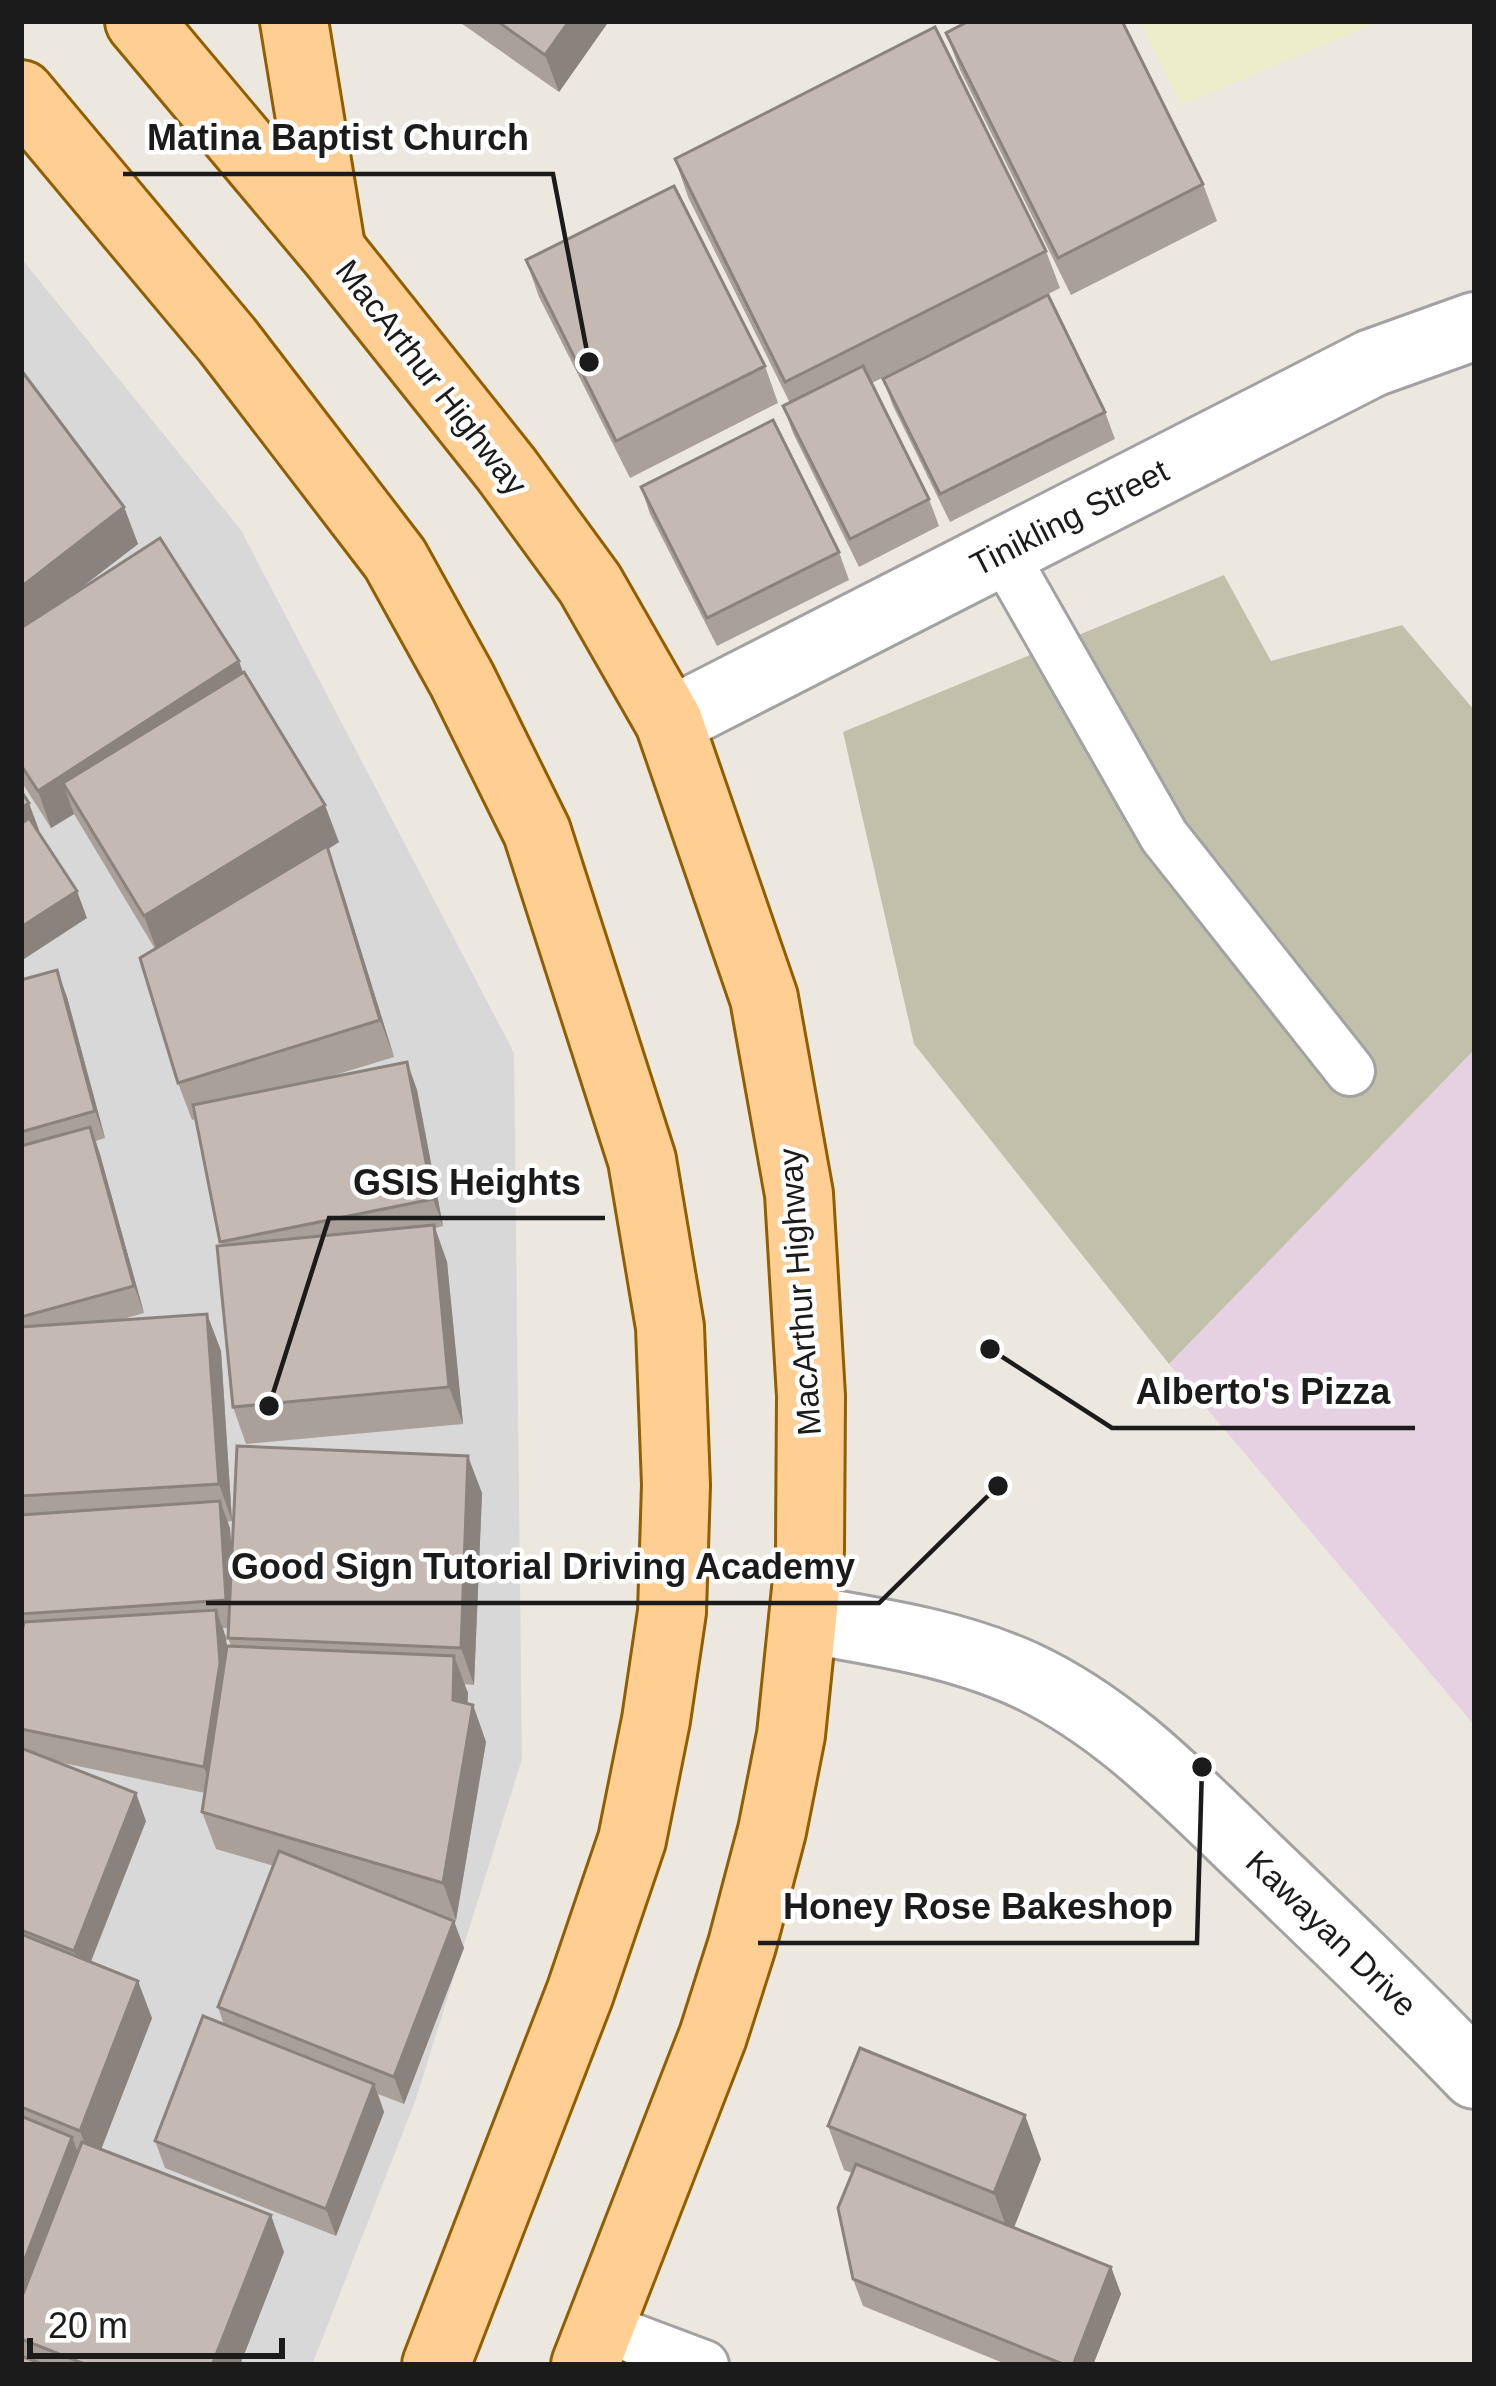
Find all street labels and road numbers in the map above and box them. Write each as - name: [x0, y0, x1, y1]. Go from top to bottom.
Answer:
- street label: MacArthur Highway: [328, 252, 535, 503]
- street label: Tinikling Street: [964, 452, 1174, 583]
- street label: MacArthur Highway: [771, 1147, 828, 1437]
- street label: Kawayan Drive: [1239, 1843, 1424, 2024]

